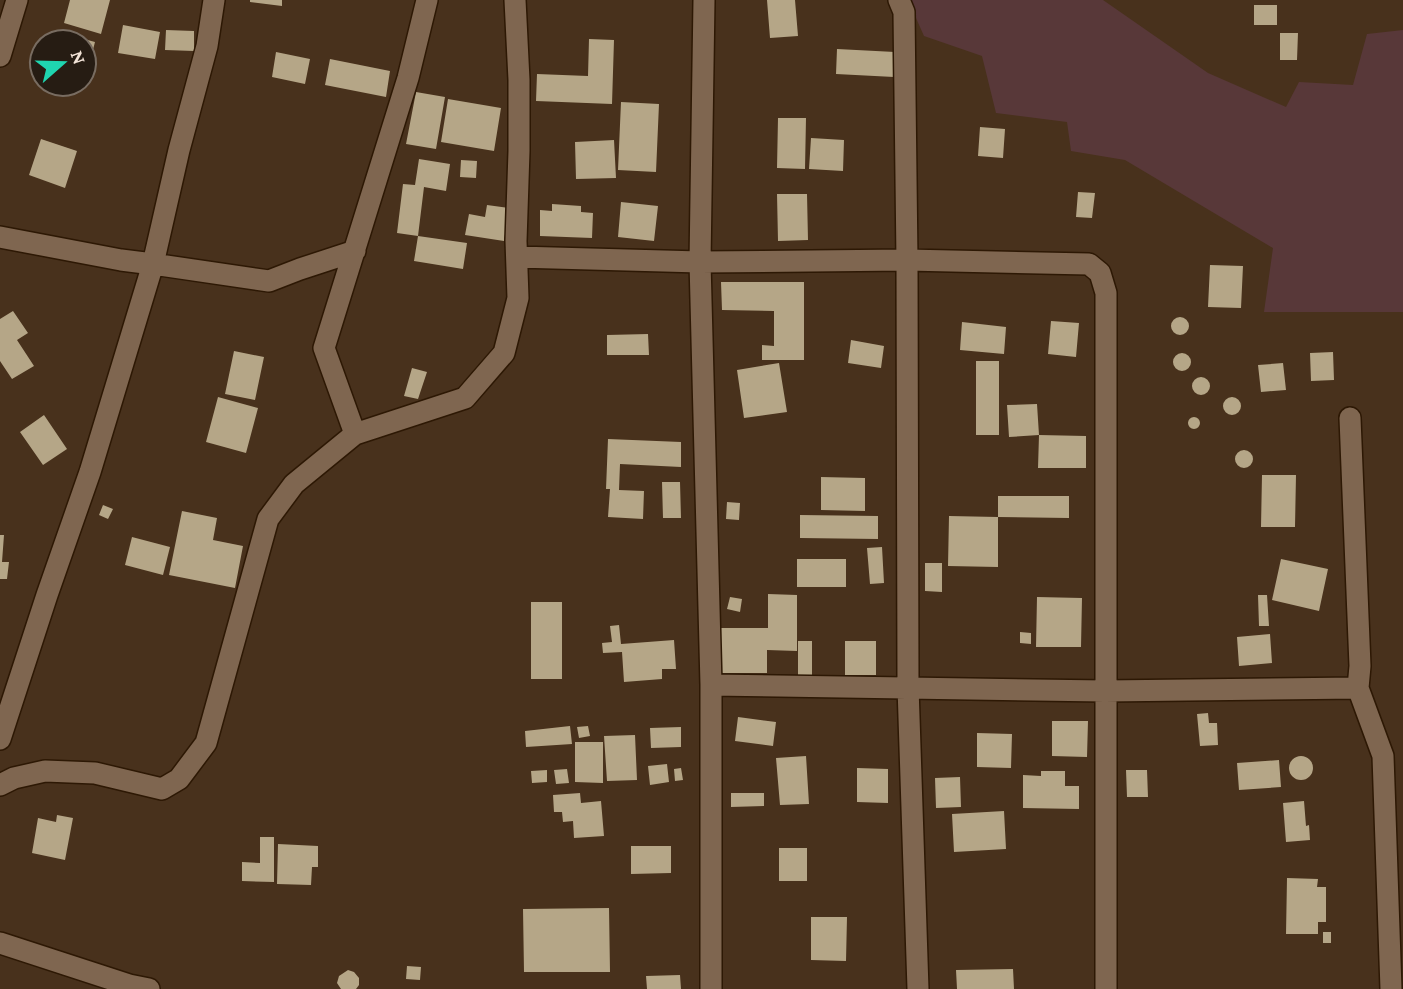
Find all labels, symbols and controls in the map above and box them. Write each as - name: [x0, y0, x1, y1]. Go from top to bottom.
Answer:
- north arrow: [28, 28, 98, 98]
- text: N: [66, 48, 91, 67]

